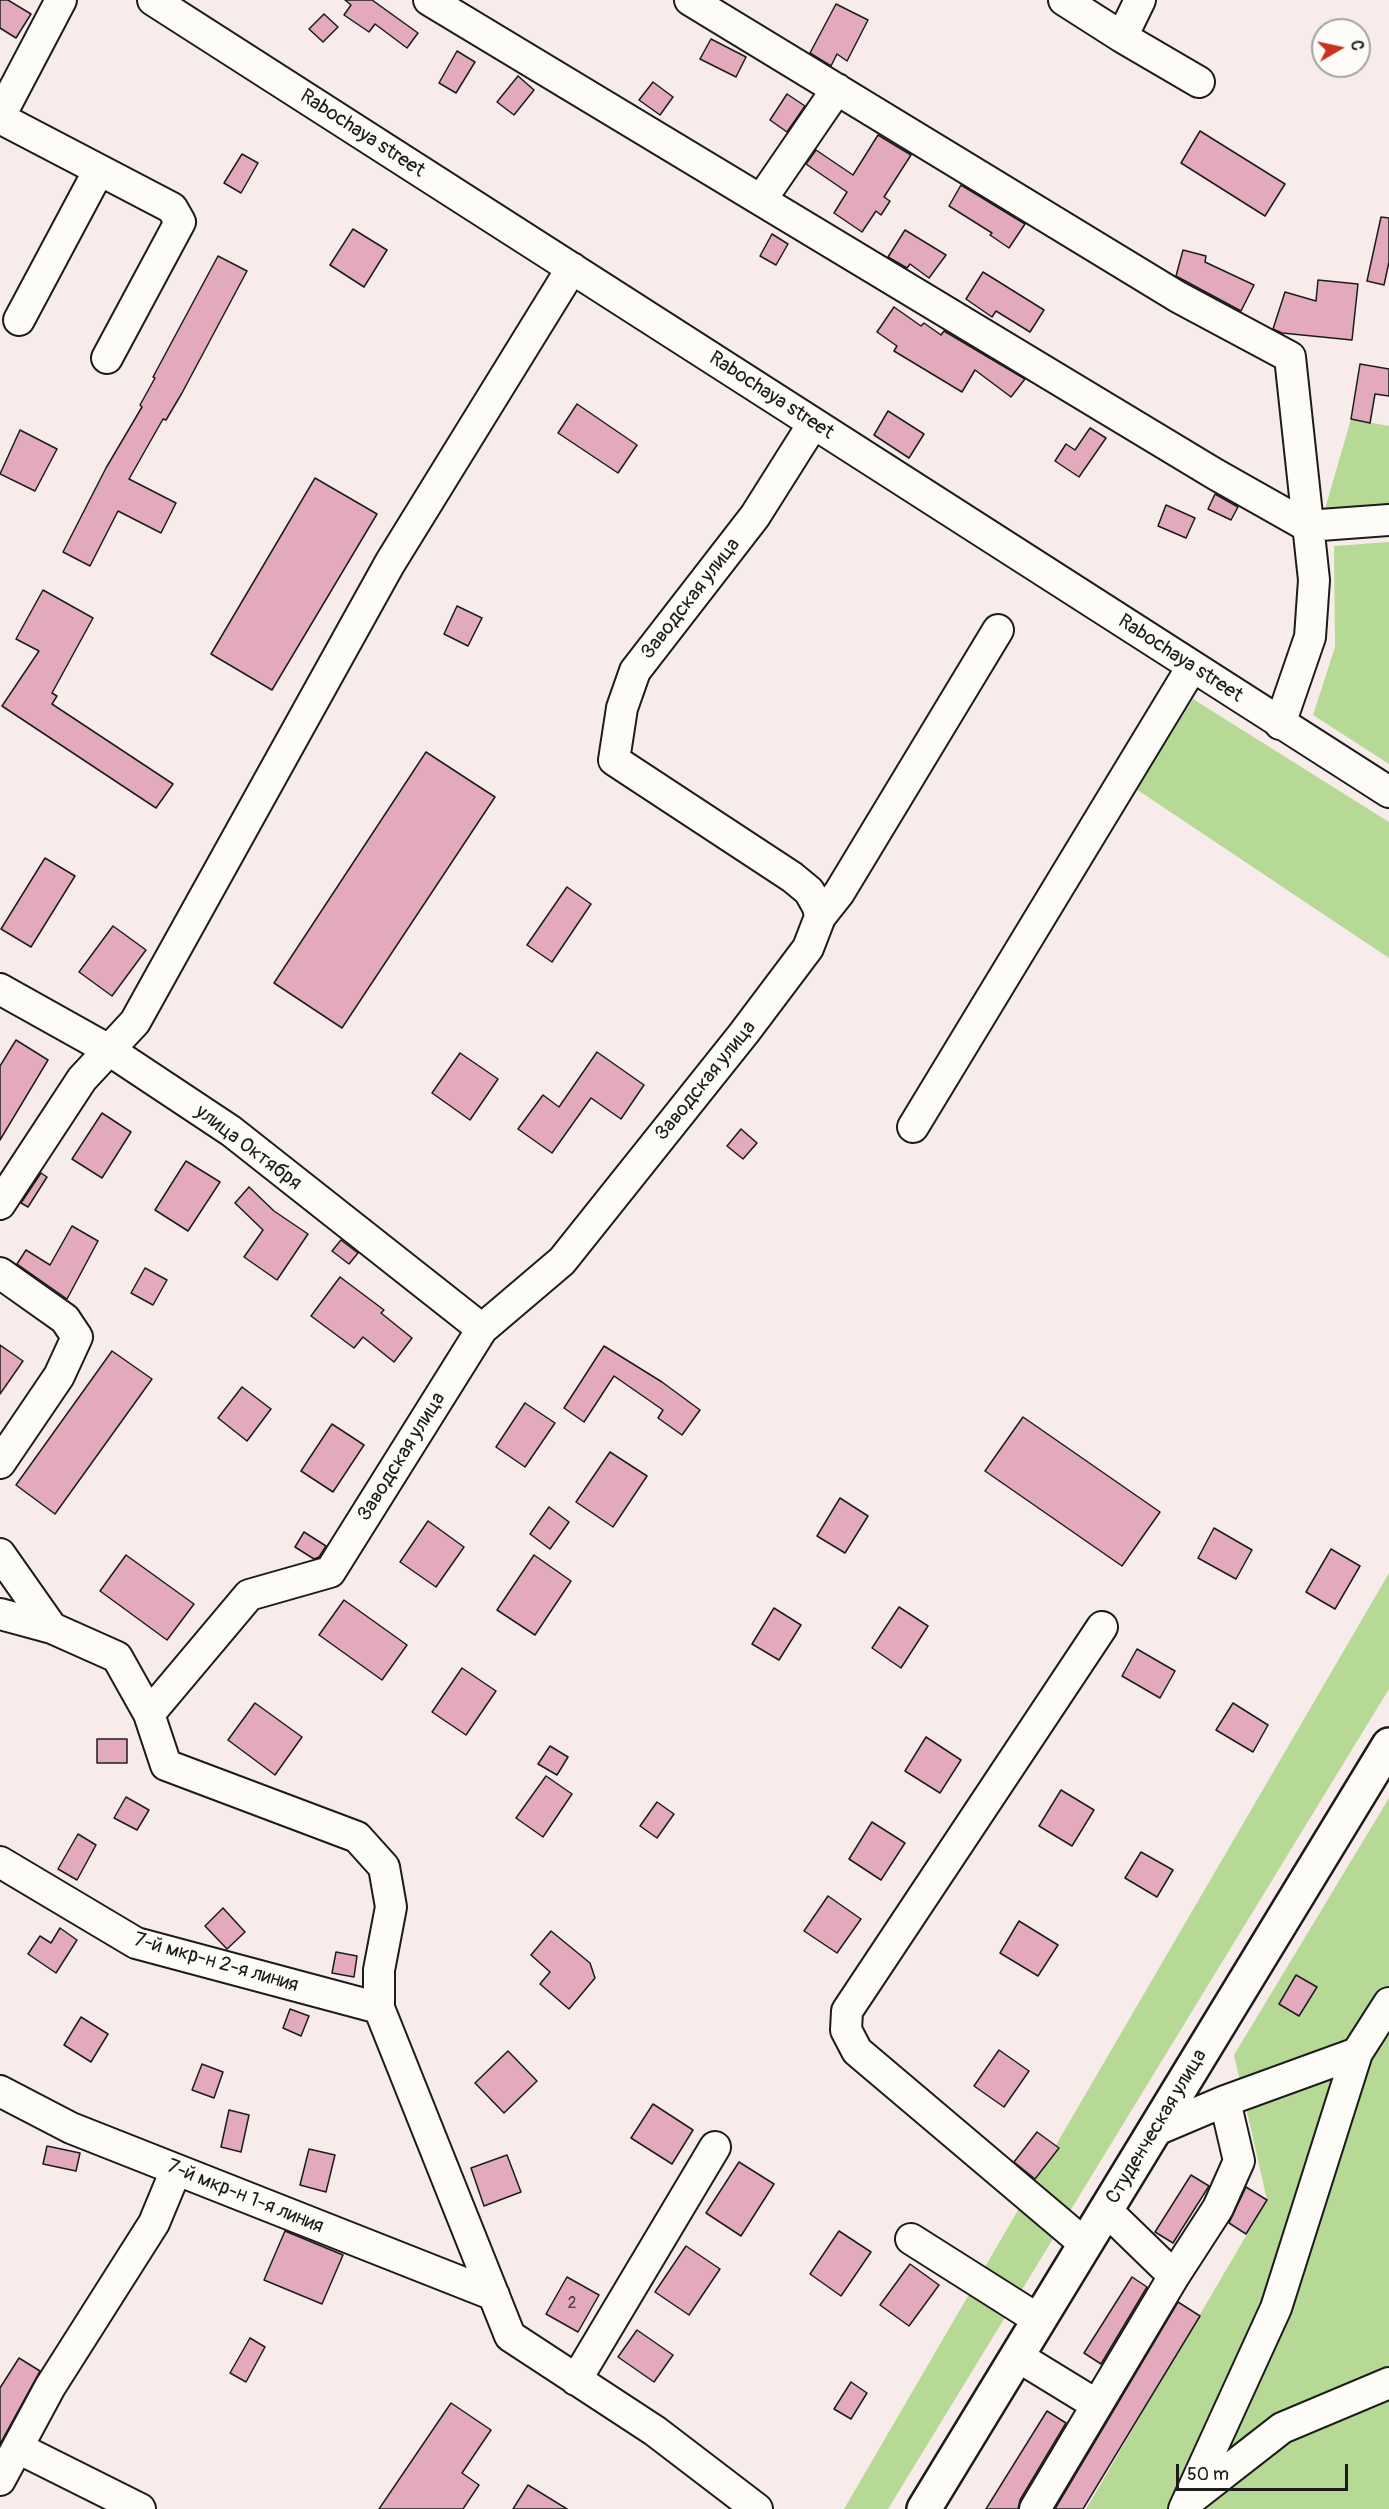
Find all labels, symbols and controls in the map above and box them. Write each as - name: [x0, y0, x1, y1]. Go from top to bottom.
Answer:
- north arrow: [1311, 18, 1371, 78]
- text: С: [1346, 39, 1367, 52]
- street label: Rabochaya street: [295, 85, 429, 183]
- street label: Rabochaya street: [704, 347, 838, 445]
- street label: Заводская улица: [636, 534, 746, 664]
- street label: Rabochaya street: [1113, 610, 1247, 708]
- street label: Заводская улица: [650, 1016, 762, 1146]
- street label: улица Октября: [190, 1100, 306, 1196]
- street label: Заводская улица: [353, 1388, 451, 1526]
- street label: 7-й мкр-н 2-я линия: [131, 1928, 301, 1998]
- street label: Студенческая улица: [1101, 2045, 1213, 2209]
- street label: 7-й мкр-н 1-я линия: [163, 2155, 327, 2239]
- house number: 2: [568, 2294, 576, 2314]
- scale bar: [1179, 2452, 1352, 2490]
- text: 50 m: [1187, 2463, 1229, 2486]

